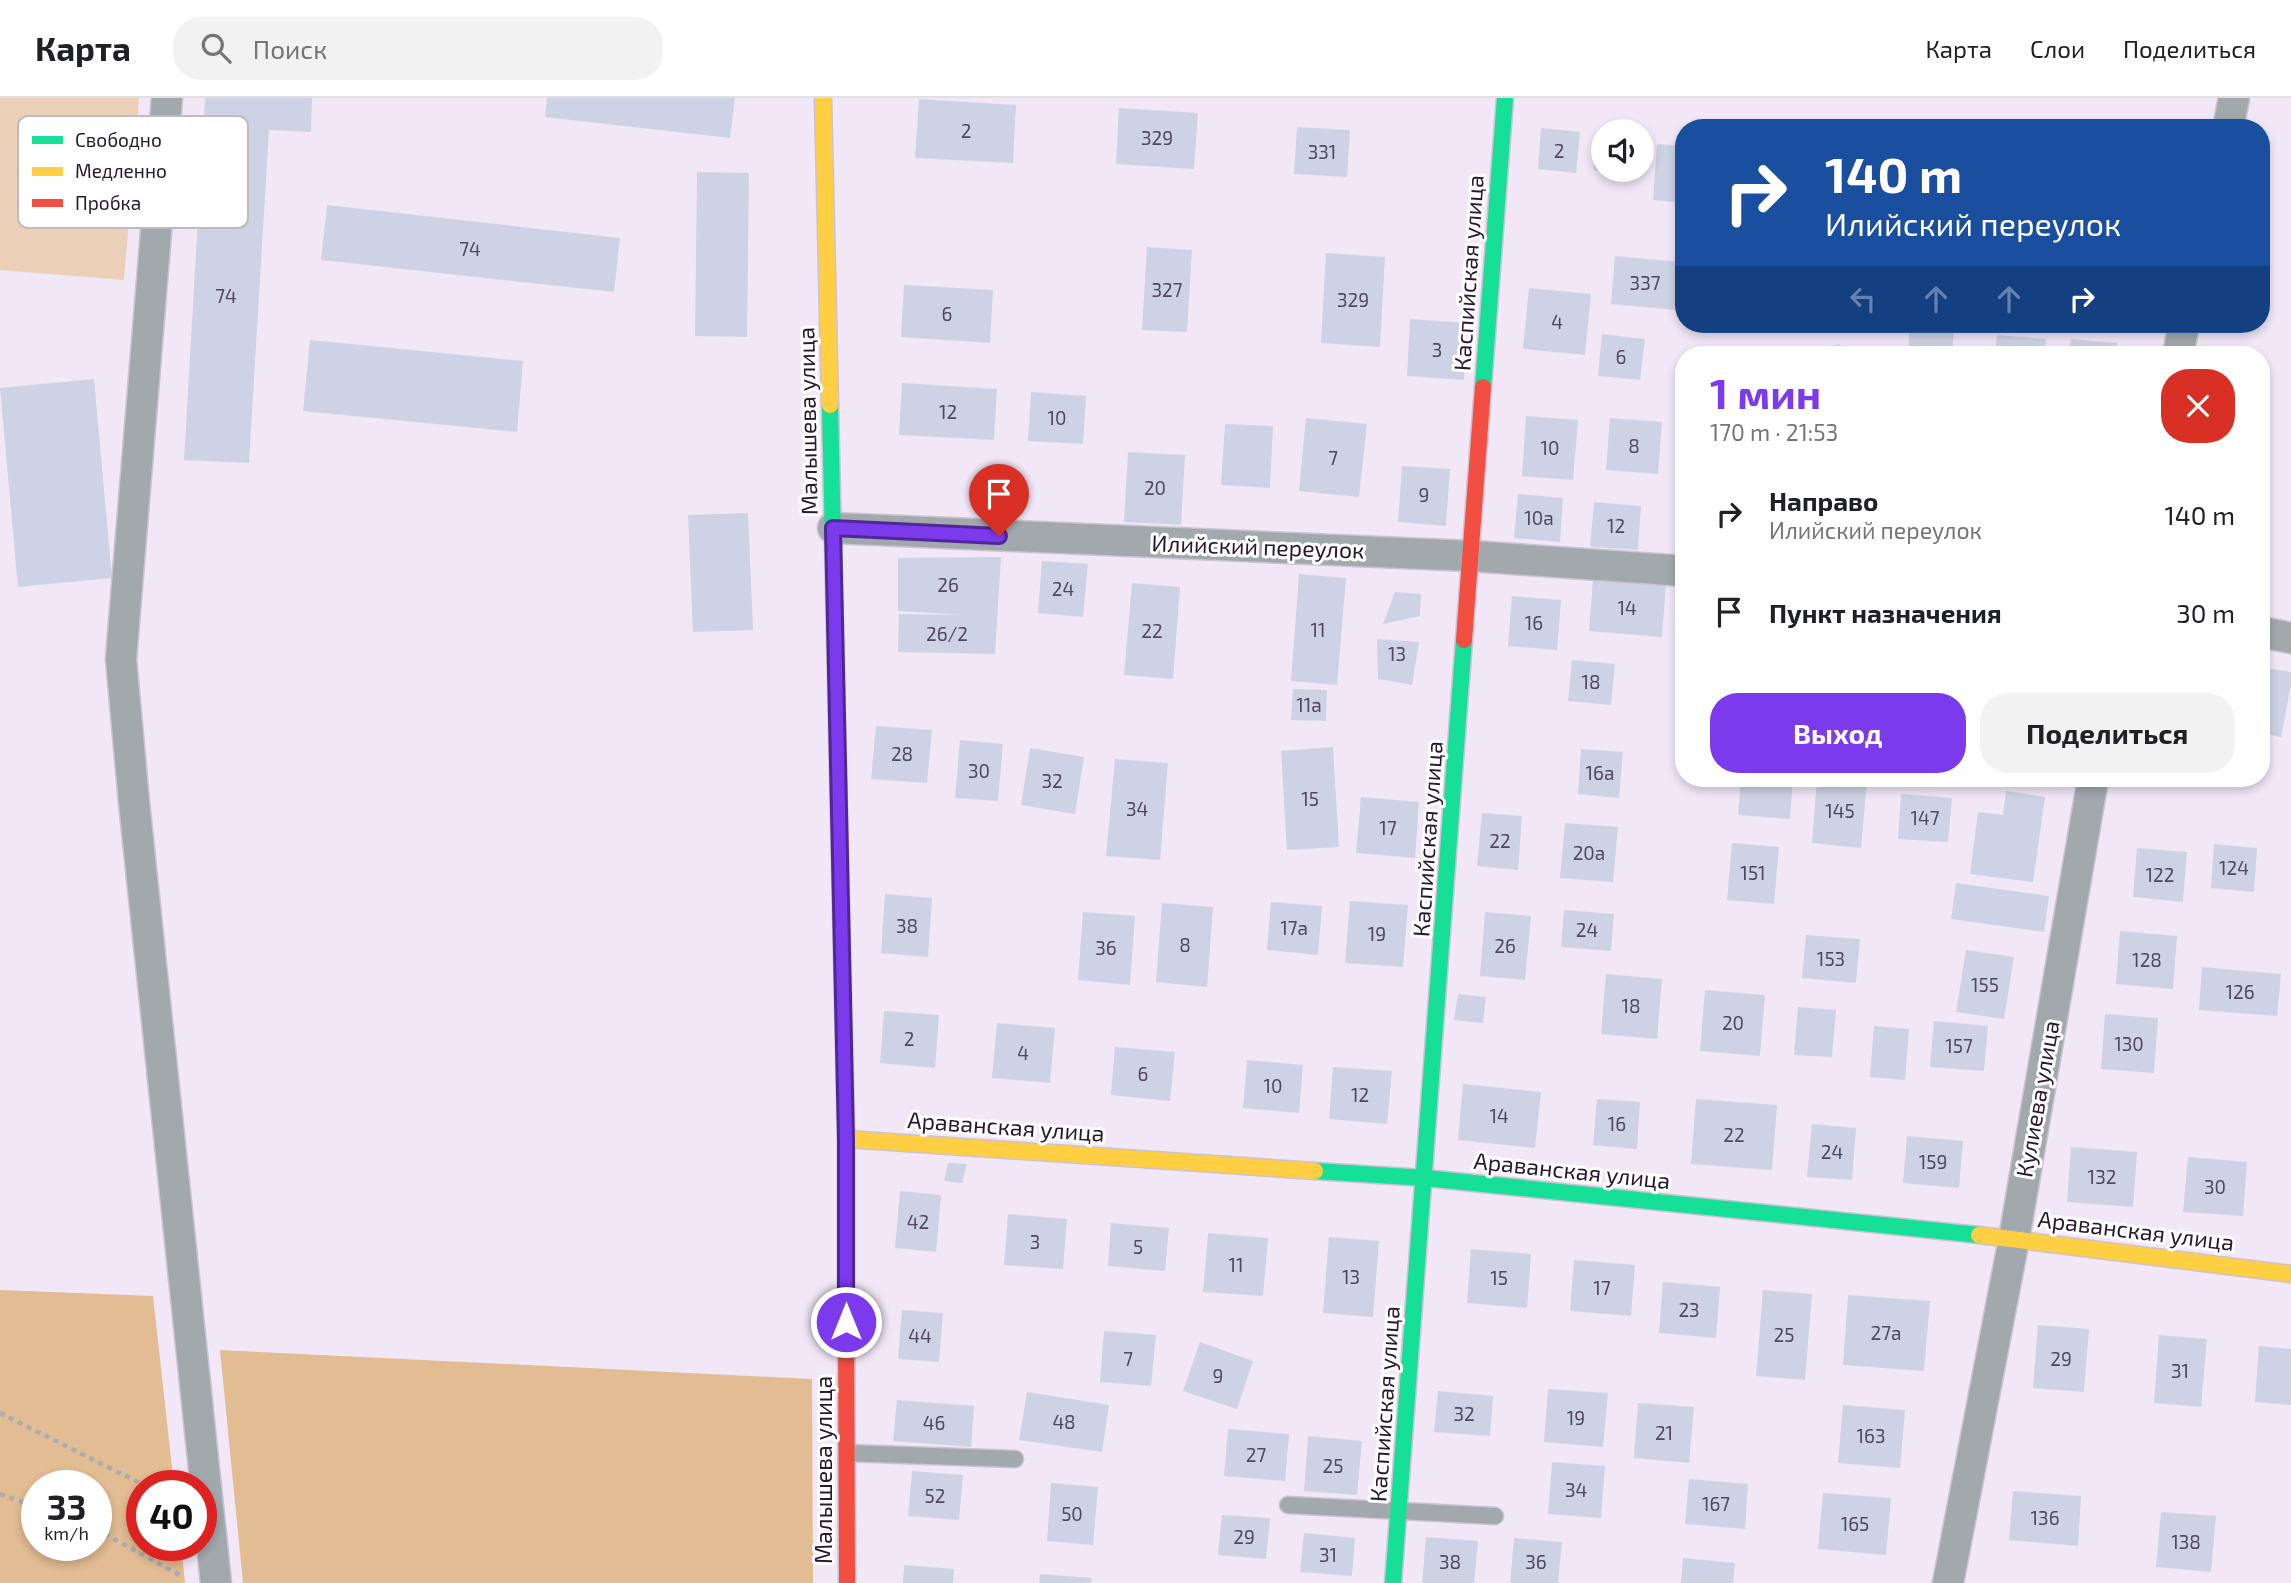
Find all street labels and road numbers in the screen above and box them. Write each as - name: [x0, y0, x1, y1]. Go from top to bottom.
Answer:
- street label: Каспийская улица: [1447, 174, 1490, 372]
- street label: Малышева улица: [791, 327, 824, 515]
- street label: Илийский переулок: [1151, 528, 1365, 565]
- street label: Каспийская улица: [1406, 740, 1449, 938]
- street label: Кулиева улица: [2009, 1018, 2066, 1180]
- street label: Араванская улица: [907, 1105, 1106, 1148]
- street label: Араванская улица: [1472, 1146, 1672, 1195]
- street label: Араванская улица: [2036, 1204, 2236, 1257]
- street label: Каспийская улица: [1363, 1305, 1406, 1503]
- street label: Малышева улица: [809, 1376, 838, 1564]

